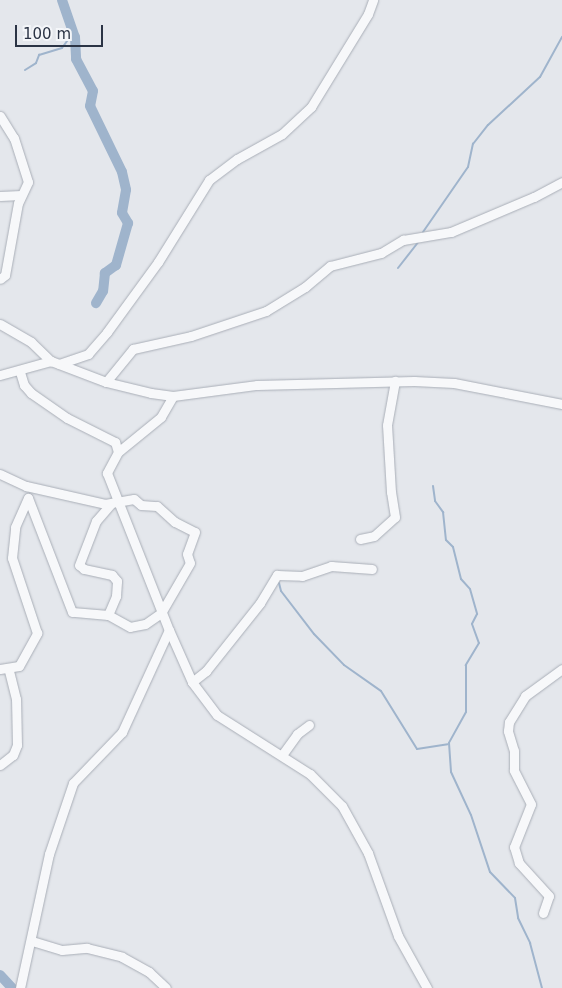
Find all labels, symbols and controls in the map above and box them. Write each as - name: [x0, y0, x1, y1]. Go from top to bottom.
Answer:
- scale bar: [18, 15, 105, 47]
- text: 100 m: [23, 25, 71, 43]

